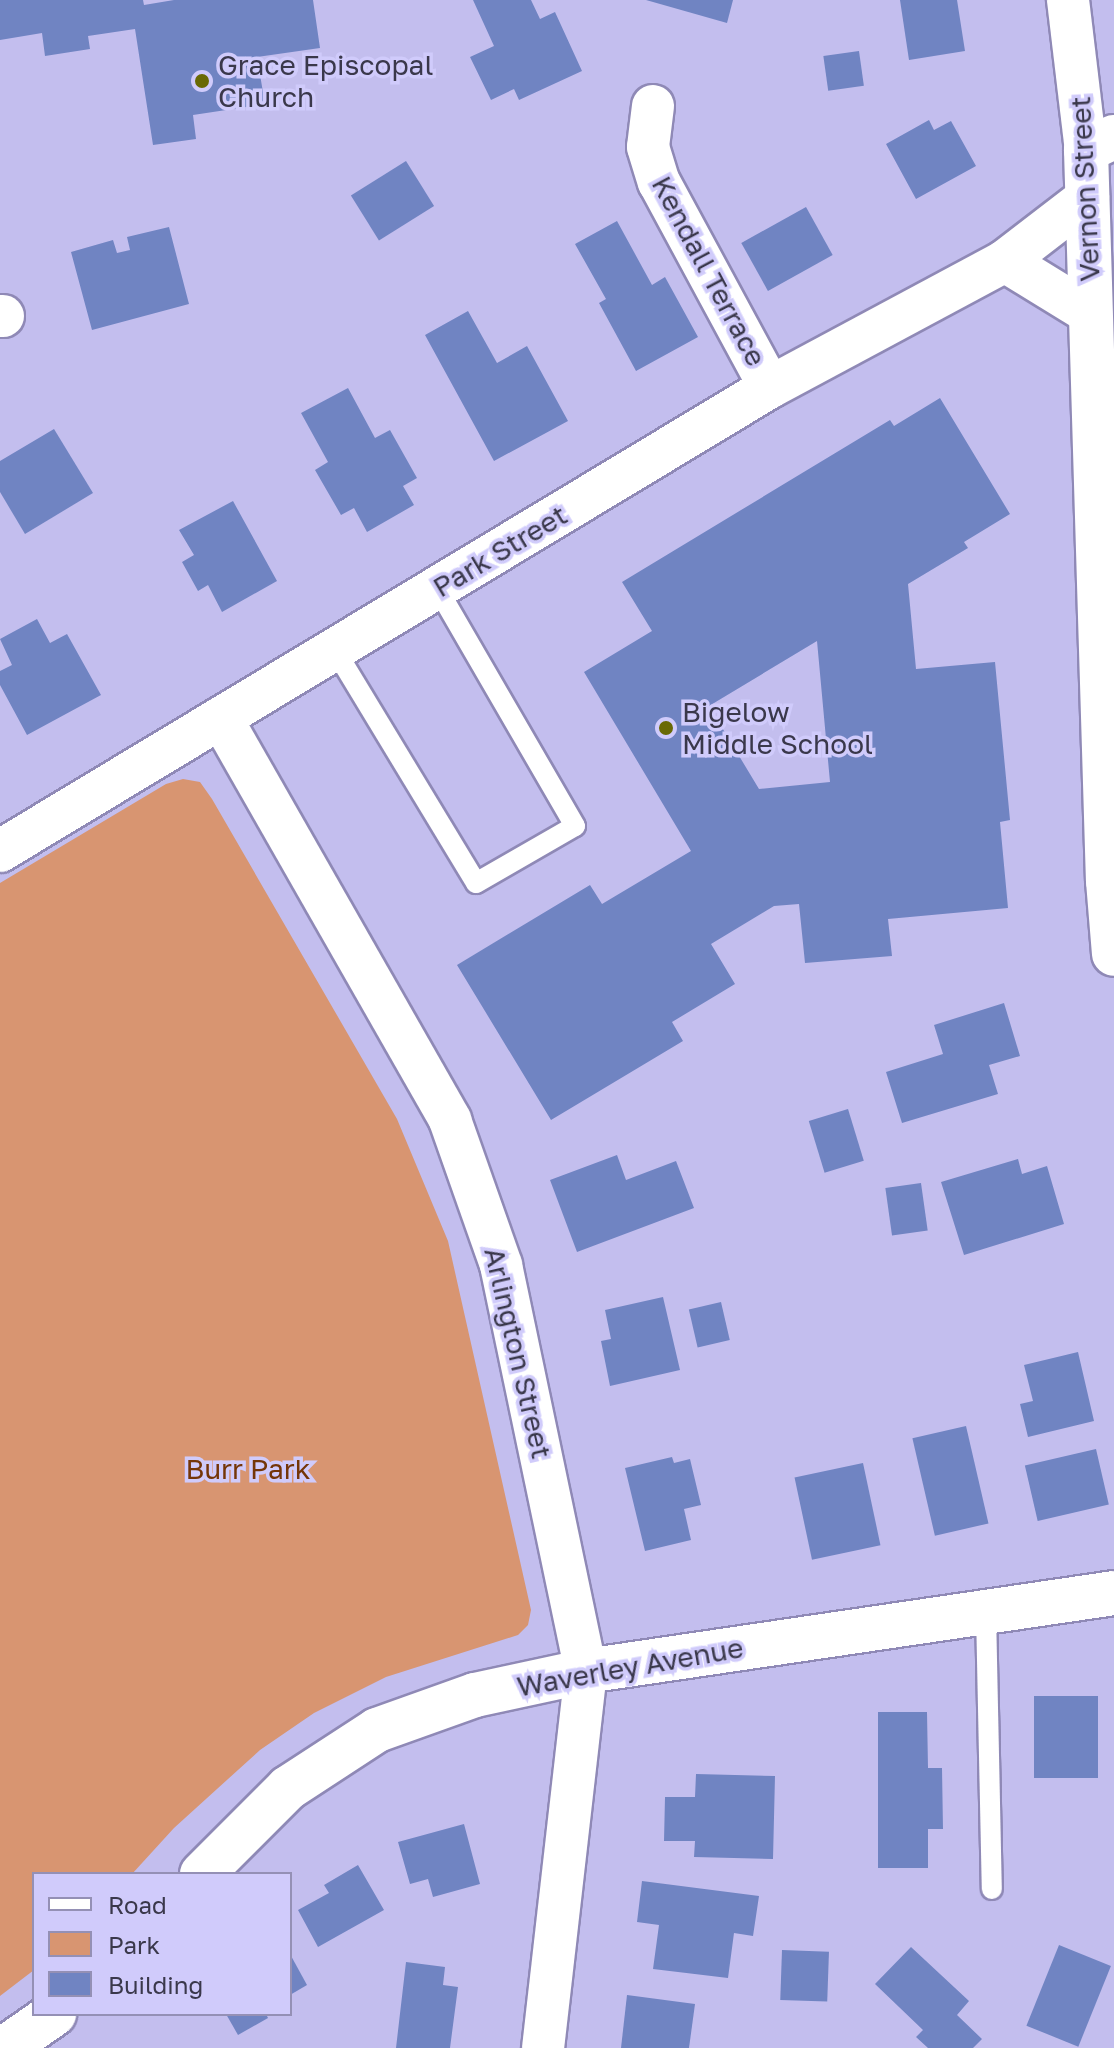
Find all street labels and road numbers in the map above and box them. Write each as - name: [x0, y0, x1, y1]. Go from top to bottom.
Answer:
- street label: Vernon Street: [1063, 96, 1107, 282]
- street label: Kendall Terrace: [645, 170, 773, 372]
- street label: Park Street: [427, 498, 573, 604]
- street label: Arlington Street: [477, 1244, 559, 1462]
- street label: Waverley Avenue: [514, 1631, 746, 1703]

